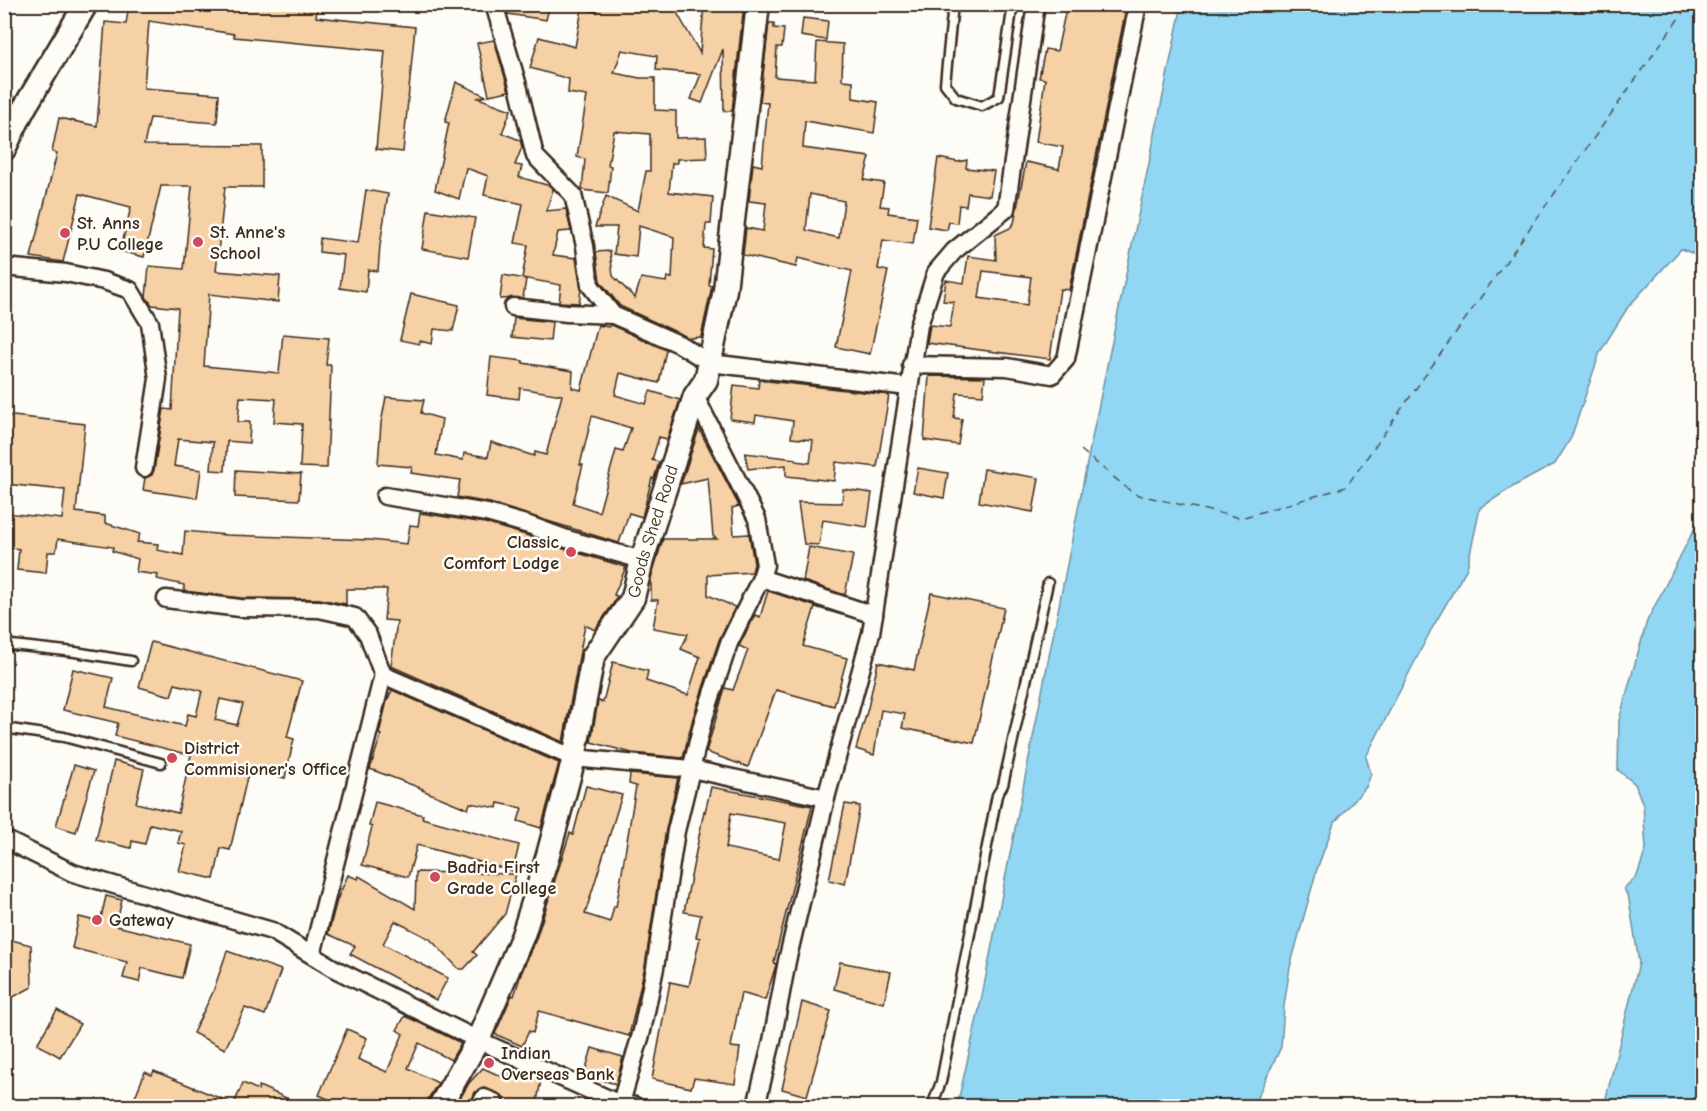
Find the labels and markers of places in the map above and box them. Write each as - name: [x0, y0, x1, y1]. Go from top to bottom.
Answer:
- place label: St. Anns P.U College: [77, 213, 163, 255]
- place label: St. Anne's School: [210, 222, 285, 264]
- marker: St. Anns P.U College: [58, 226, 72, 240]
- marker: St. Anne's School: [191, 235, 205, 249]
- place label: Classic Comfort Lodge: [444, 532, 560, 574]
- marker: Classic Comfort Lodge: [564, 545, 578, 559]
- place label: District Commisioner's Office: [184, 738, 347, 780]
- marker: District Commisioner's Office: [165, 751, 179, 765]
- place label: Badria First Grade College: [447, 857, 557, 899]
- marker: Badria First Grade College: [428, 870, 442, 884]
- place label: Gateway: [109, 910, 174, 931]
- marker: Gateway: [90, 913, 104, 927]
- place label: Indian Overseas Bank: [501, 1043, 615, 1085]
- marker: Indian Overseas Bank: [482, 1056, 496, 1070]

